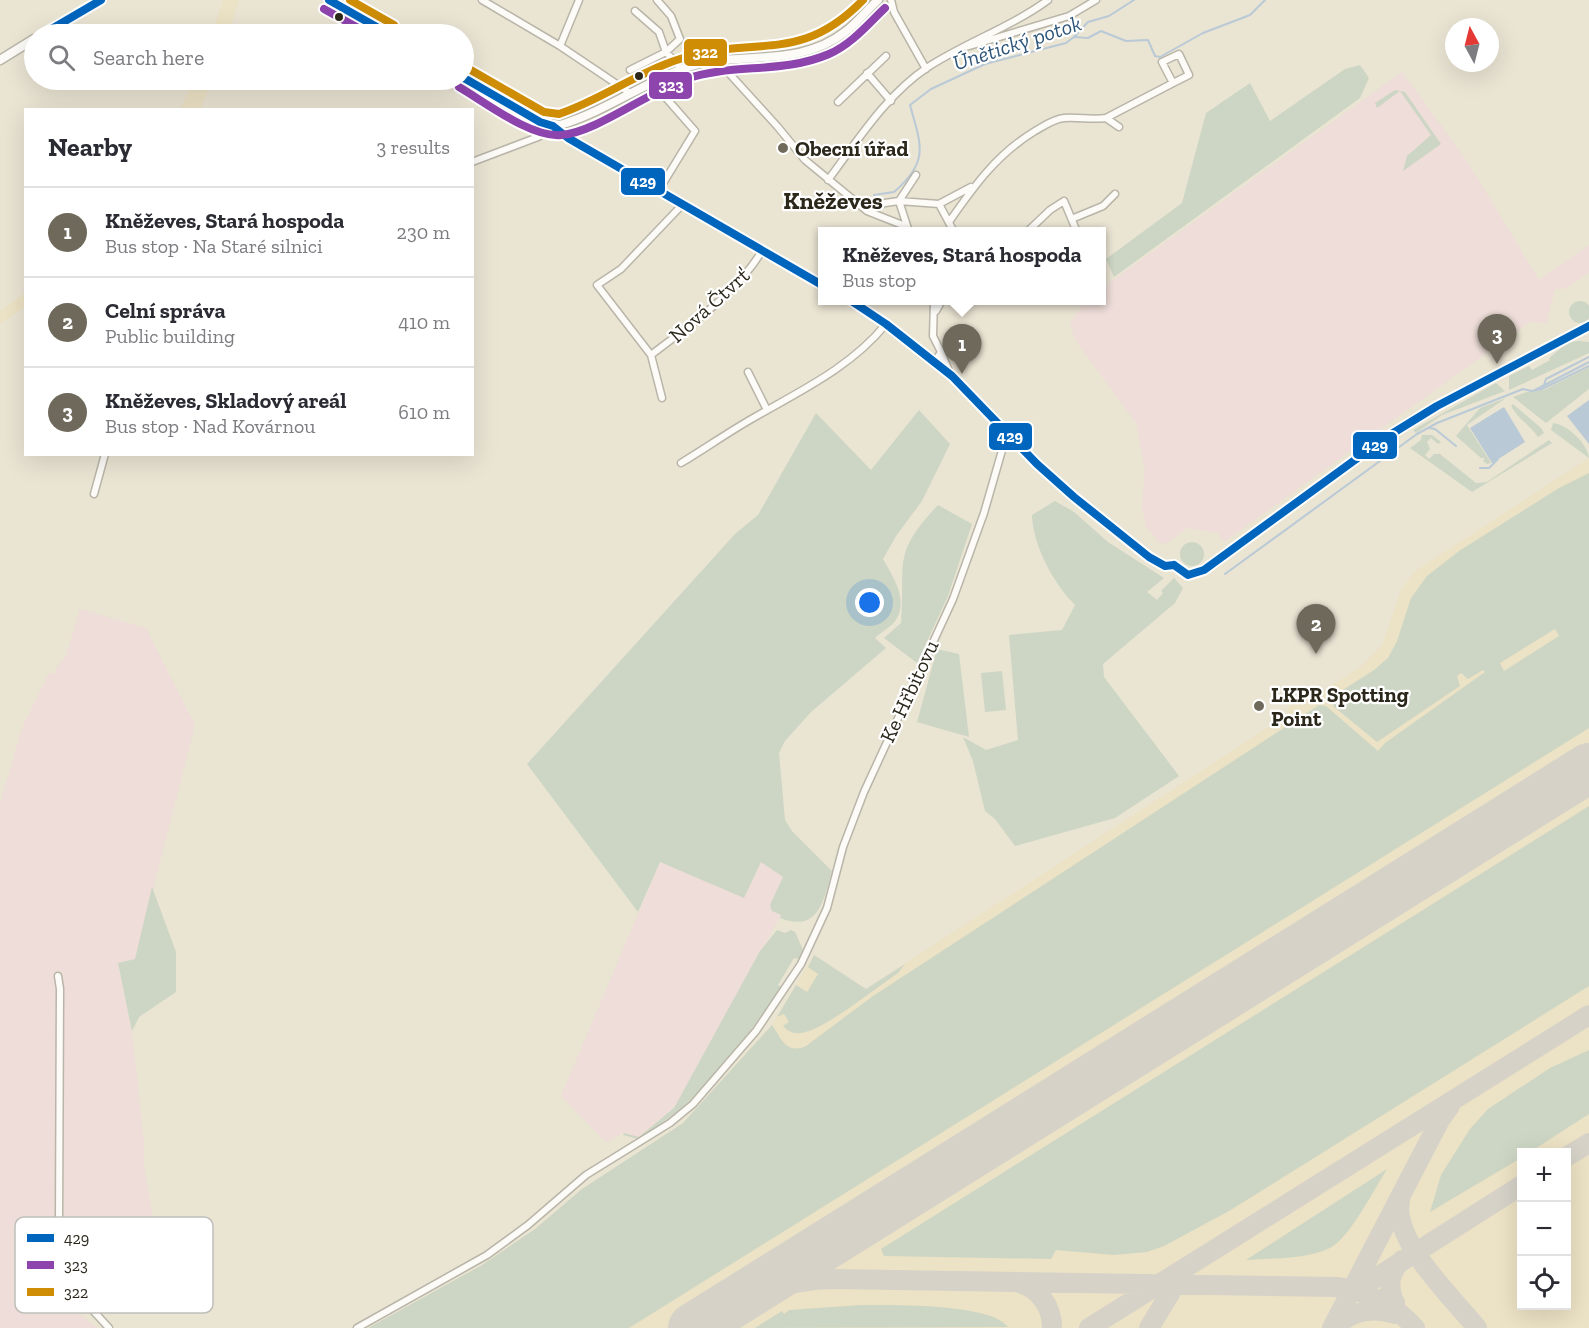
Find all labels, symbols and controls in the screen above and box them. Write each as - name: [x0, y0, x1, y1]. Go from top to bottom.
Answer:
- water label: Únětický potok: [949, 9, 1085, 76]
- unlabelled marker: [333, 11, 345, 23]
- north arrow: [1445, 18, 1499, 72]
- search box: [24, 24, 474, 90]
- line badge: 322: [683, 38, 728, 67]
- icon: search: [45, 41, 78, 74]
- text: 322: [692, 43, 718, 62]
- text: Search here: [93, 44, 204, 71]
- unlabelled marker: [633, 70, 645, 82]
- line badge: 323: [648, 71, 693, 100]
- text: 323: [658, 76, 684, 95]
- text: Nearby: [48, 131, 132, 163]
- text: 3 results: [376, 135, 450, 159]
- place label: Obecní úřad: [795, 136, 908, 161]
- marker: Obecní úřad: [776, 141, 790, 155]
- line badge: 429: [620, 167, 666, 196]
- text: 429: [630, 172, 657, 191]
- district label: Kněževes: [783, 186, 883, 215]
- text: Kněževes, Stará hospoda: [105, 207, 345, 234]
- text: 1: [63, 220, 72, 244]
- text: 230 m: [397, 220, 450, 244]
- popup: [818, 227, 1106, 305]
- text: Bus stop · Na Staré silnici: [105, 234, 323, 258]
- text: Kněževes, Stará hospoda: [842, 241, 1082, 268]
- street label: Nová Čtvrť: [664, 262, 755, 348]
- text: Bus stop: [842, 268, 916, 292]
- text: Celní správa: [105, 297, 226, 324]
- text: 2: [62, 310, 73, 334]
- text: 410 m: [398, 310, 450, 334]
- pin: 3: [1478, 314, 1516, 364]
- text: Public building: [105, 324, 235, 348]
- pin: 1: [942, 324, 982, 374]
- text: Kněževes, Skladový areál: [105, 387, 347, 414]
- text: 3: [62, 400, 73, 424]
- text: 610 m: [398, 400, 450, 424]
- text: Bus stop · Nad Kovárnou: [105, 414, 316, 438]
- line badge: 429: [988, 422, 1033, 451]
- text: 429: [997, 427, 1024, 446]
- line badge: 429: [1352, 431, 1398, 460]
- text: 429: [1362, 436, 1389, 455]
- your location: [855, 588, 884, 617]
- pin: 2: [1296, 604, 1336, 654]
- street label: Ke Hřbitovu: [874, 636, 944, 746]
- place label: LKPR Spotting Point: [1271, 682, 1409, 731]
- marker: LKPR Spotting Point: [1252, 699, 1266, 713]
- map controls: [1517, 1148, 1571, 1310]
- button: +: [1517, 1148, 1571, 1202]
- button: −: [1517, 1202, 1571, 1256]
- legend: [15, 1217, 213, 1313]
- text: 429: [64, 1229, 89, 1248]
- text: 323: [64, 1256, 88, 1275]
- button: locate: [1517, 1256, 1571, 1310]
- text: 322: [64, 1283, 88, 1302]

